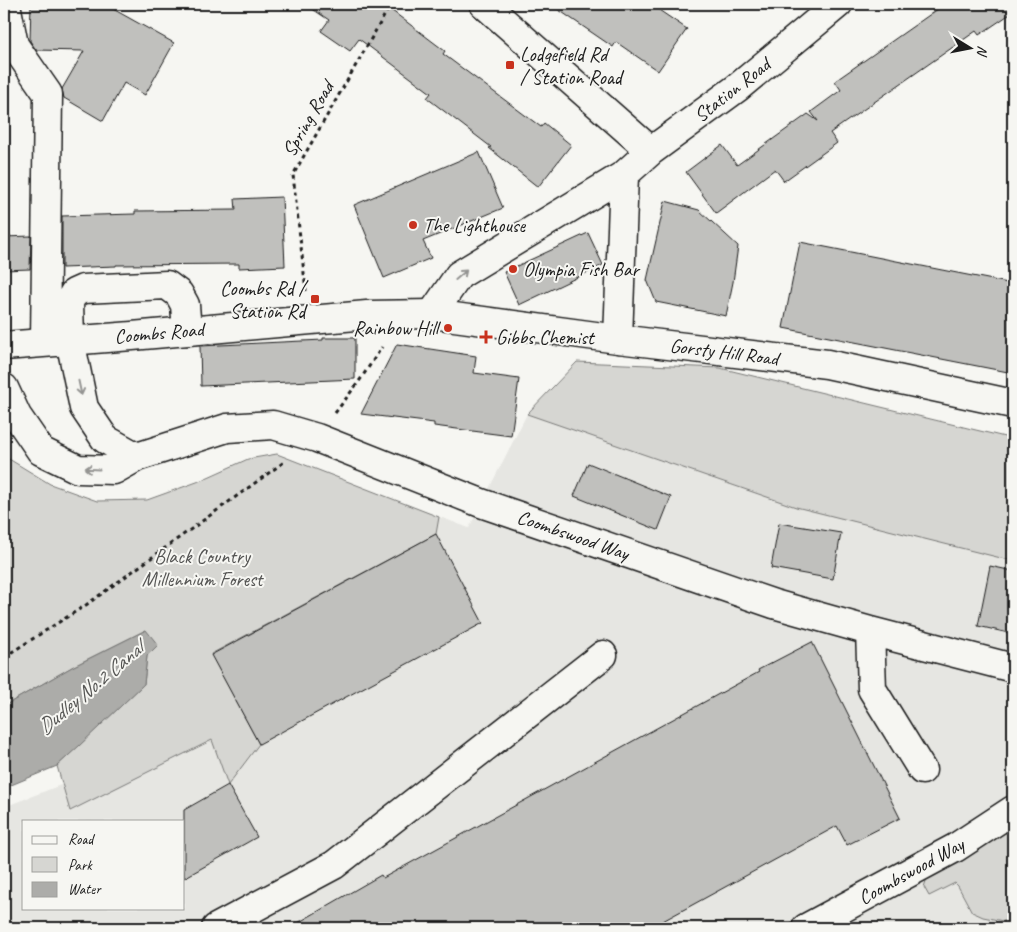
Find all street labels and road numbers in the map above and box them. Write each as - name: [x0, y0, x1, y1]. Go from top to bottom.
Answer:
- street label: Station Road: [689, 50, 778, 128]
- street label: Spring Road: [276, 74, 341, 161]
- street label: Coombs Road: [113, 316, 208, 349]
- street label: Gorsty Hill Road: [668, 333, 783, 371]
- street label: Coombswood Way: [514, 504, 634, 567]
- street label: Coombswood Way: [854, 831, 970, 910]

